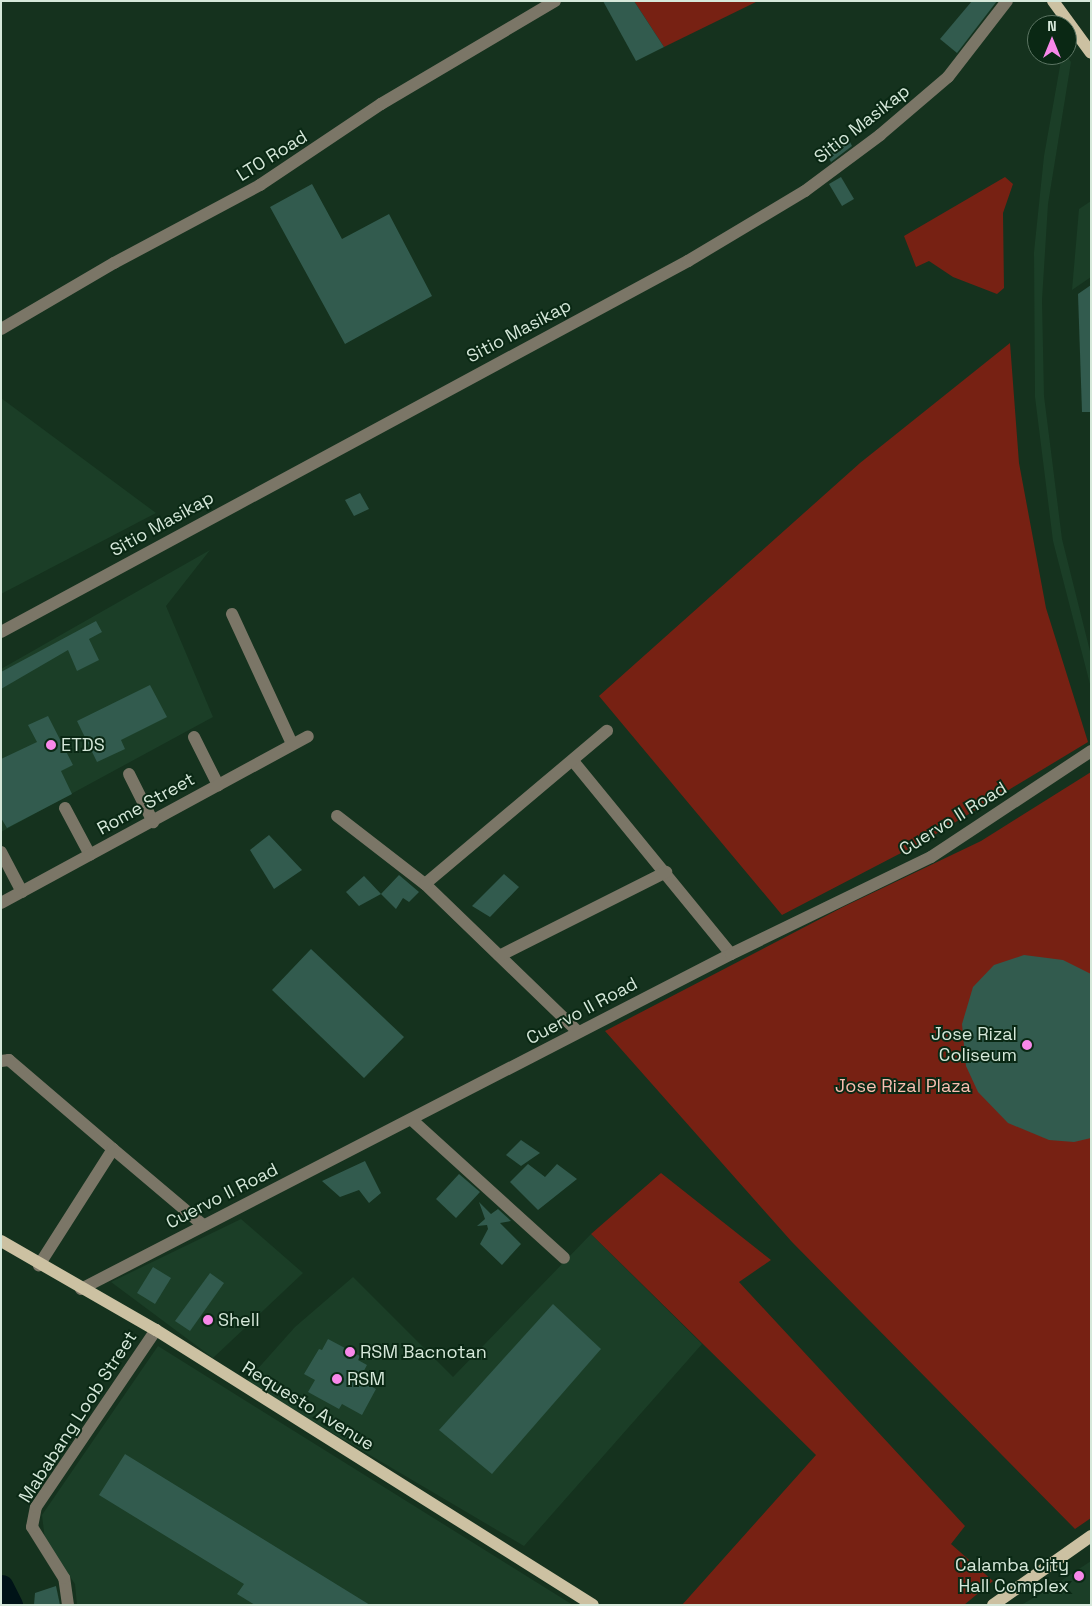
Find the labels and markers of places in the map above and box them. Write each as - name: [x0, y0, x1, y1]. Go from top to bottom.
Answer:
- place label: ETDS: [61, 734, 105, 756]
- marker: ETDS: [45, 739, 57, 751]
- place label: Jose Rizal Coliseum: [931, 1024, 1017, 1066]
- marker: Jose Rizal Coliseum: [1021, 1039, 1033, 1051]
- place label: Shell: [218, 1309, 260, 1331]
- marker: Shell: [202, 1314, 214, 1326]
- place label: RSM Bacnotan: [360, 1341, 487, 1363]
- marker: RSM Bacnotan: [344, 1346, 356, 1358]
- place label: RSM: [347, 1368, 385, 1390]
- marker: RSM: [331, 1373, 343, 1385]
- place label: Calamba City Hall Complex: [955, 1555, 1069, 1598]
- marker: Calamba City Hall Complex: [1073, 1570, 1085, 1582]

